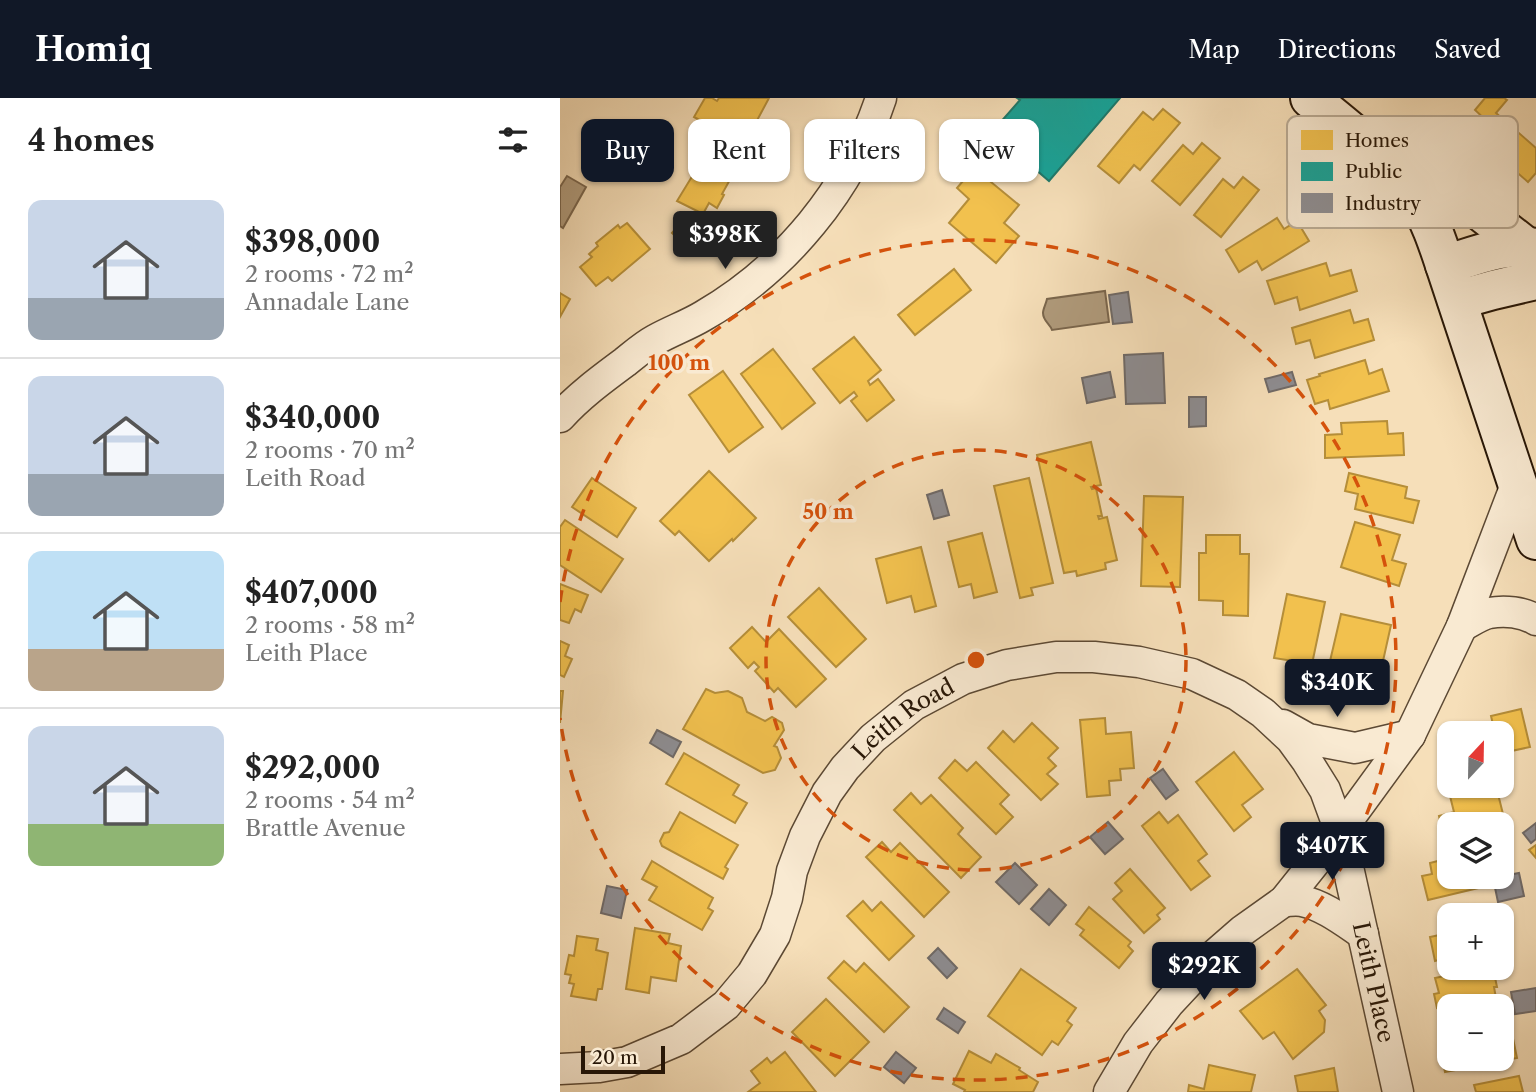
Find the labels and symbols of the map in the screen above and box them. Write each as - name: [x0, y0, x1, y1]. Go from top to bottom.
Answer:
- legend: [1287, 116, 1518, 228]
- text: Homes: [1345, 129, 1409, 152]
- text: Public: [1345, 160, 1402, 183]
- text: Industry: [1345, 192, 1421, 215]
- pin: $398K: [676, 212, 774, 271]
- text: 100 m: [648, 350, 710, 375]
- text: 50 m: [802, 499, 854, 524]
- centre of rings: [964, 648, 988, 672]
- pin: $340K: [1288, 660, 1386, 719]
- street label: Leith Road: [846, 672, 959, 765]
- north arrow: [1437, 721, 1514, 798]
- pin: $407K: [1283, 822, 1381, 882]
- street label: Leith Place: [1347, 919, 1401, 1045]
- pin: $292K: [1155, 942, 1253, 1002]
- scale bar: [581, 1043, 665, 1075]

